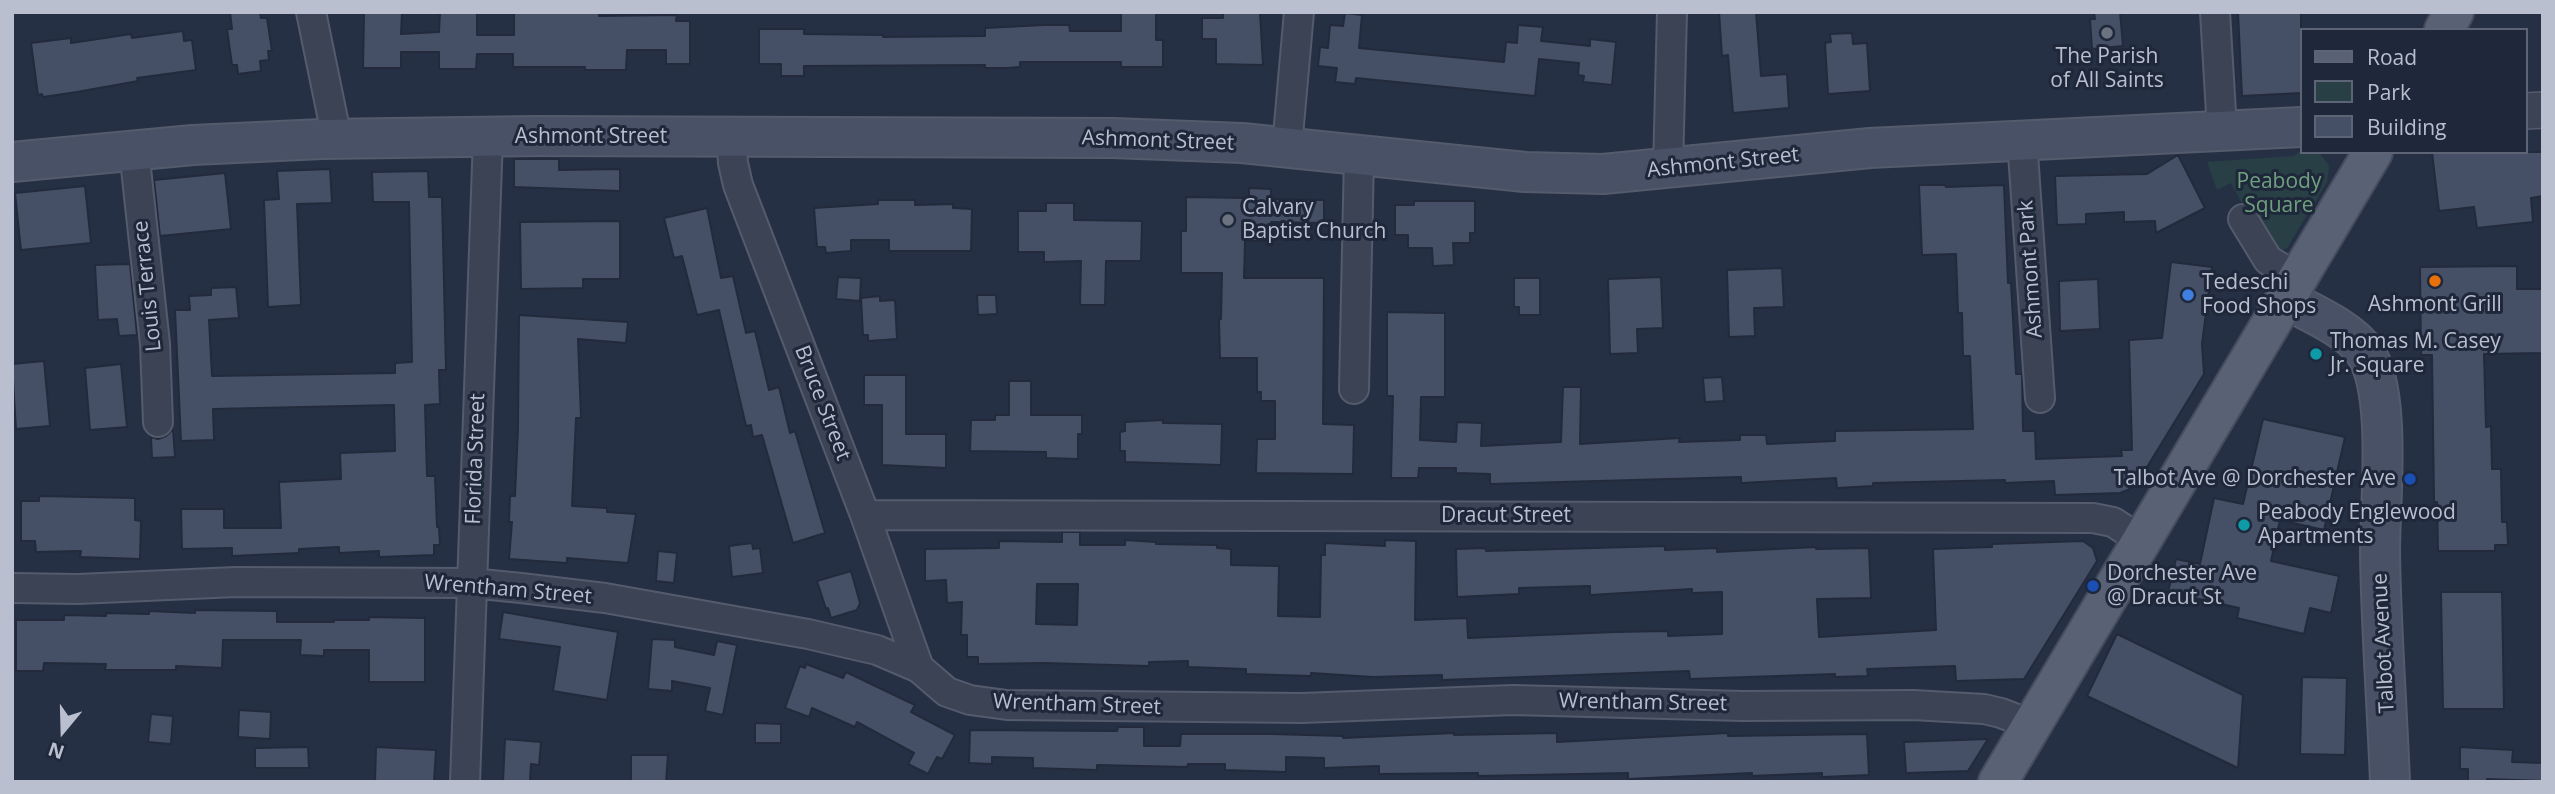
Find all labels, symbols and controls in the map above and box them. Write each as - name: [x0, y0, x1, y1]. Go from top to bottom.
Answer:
- marker: The Parish of All Saints: [2099, 25, 2115, 41]
- legend: [2300, 28, 2527, 154]
- text: Road: [2367, 43, 2417, 71]
- place label: The Parish of All Saints: [2050, 44, 2164, 94]
- text: Park: [2367, 78, 2411, 106]
- text: Building: [2367, 113, 2446, 141]
- street label: Ashmont Street: [515, 124, 667, 150]
- street label: Ashmont Street: [1081, 126, 1235, 156]
- street label: Ashmont Street: [1646, 142, 1800, 184]
- park label: Peabody Square: [2237, 169, 2321, 219]
- place label: Calvary Baptist Church: [1242, 195, 1386, 245]
- street label: Ashmont Park: [2014, 199, 2048, 339]
- marker: Calvary Baptist Church: [1220, 212, 1236, 228]
- street label: Louis Terrace: [129, 219, 167, 353]
- place label: Tedeschi Food Shops: [2202, 270, 2316, 320]
- marker: Ashmont Grill: [2427, 273, 2443, 289]
- marker: Tedeschi Food Shops: [2180, 287, 2196, 303]
- place label: Ashmont Grill: [2368, 292, 2502, 318]
- place label: Thomas M. Casey Jr. Square: [2330, 329, 2501, 379]
- street label: Bruce Street: [789, 342, 855, 464]
- marker: Thomas M. Casey Jr. Square: [2308, 346, 2324, 362]
- street label: Florida Street: [461, 393, 491, 525]
- place label: Talbot Ave @ Dorchester Ave: [2114, 466, 2396, 492]
- marker: Talbot Ave @ Dorchester Ave: [2402, 471, 2418, 487]
- place label: Peabody Englewood Apartments: [2258, 500, 2456, 550]
- street label: Dracut Street: [1441, 503, 1571, 529]
- marker: Peabody Englewood Apartments: [2236, 517, 2252, 533]
- place label: Dorchester Ave @ Dracut St: [2107, 561, 2257, 611]
- street label: Wrentham Street: [423, 570, 593, 610]
- street label: Talbot Avenue: [2368, 572, 2400, 714]
- marker: Dorchester Ave @ Dracut St: [2085, 578, 2101, 594]
- street label: Wrentham Street: [992, 689, 1162, 721]
- street label: Wrentham Street: [1559, 689, 1727, 717]
- north arrow: [28, 696, 98, 766]
- text: N: [45, 736, 68, 766]

